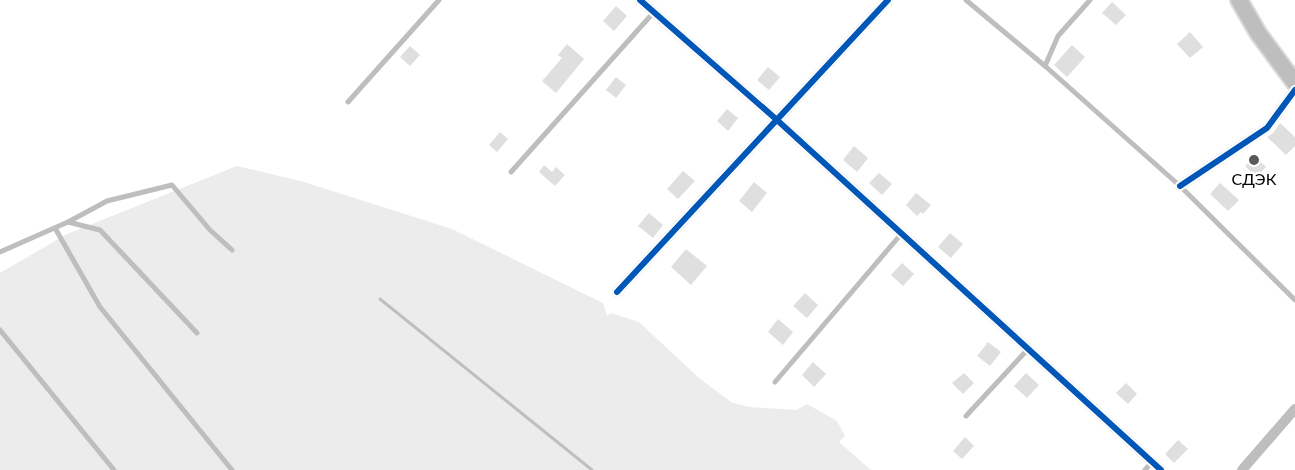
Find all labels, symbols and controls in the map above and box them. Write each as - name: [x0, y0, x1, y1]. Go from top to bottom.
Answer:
- marker: СДЭК: [1247, 153, 1261, 167]
- place label: СДЭК: [1232, 169, 1277, 188]

